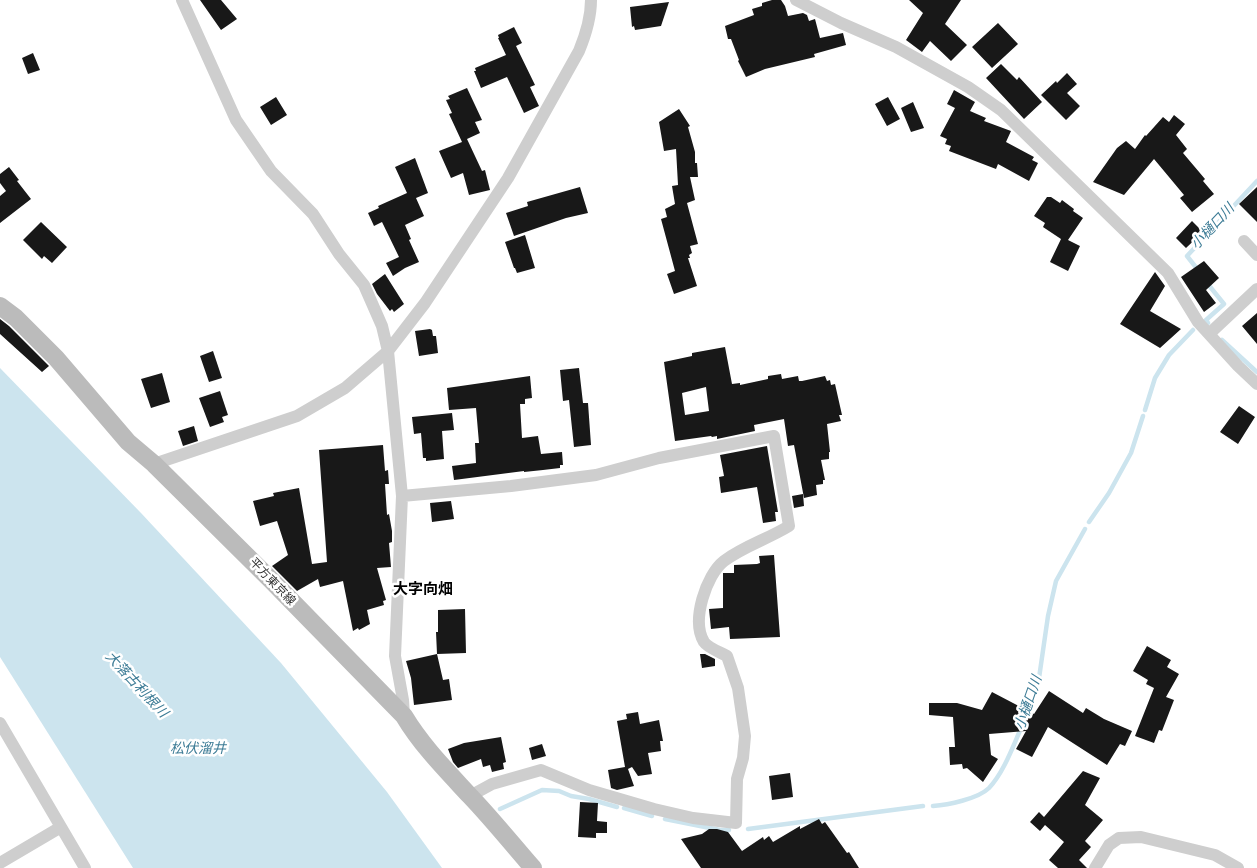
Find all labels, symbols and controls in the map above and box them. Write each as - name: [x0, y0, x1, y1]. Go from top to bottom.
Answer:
- water label: 小樋口川: [1188, 201, 1238, 253]
- street label: 平方東京線: [246, 555, 298, 609]
- district label: 大字向畑: [393, 581, 453, 599]
- water label: 大落古利根川: [101, 649, 171, 721]
- water label: 小樋口川: [1012, 674, 1046, 732]
- water label: 松伏溜井: [170, 741, 226, 757]

